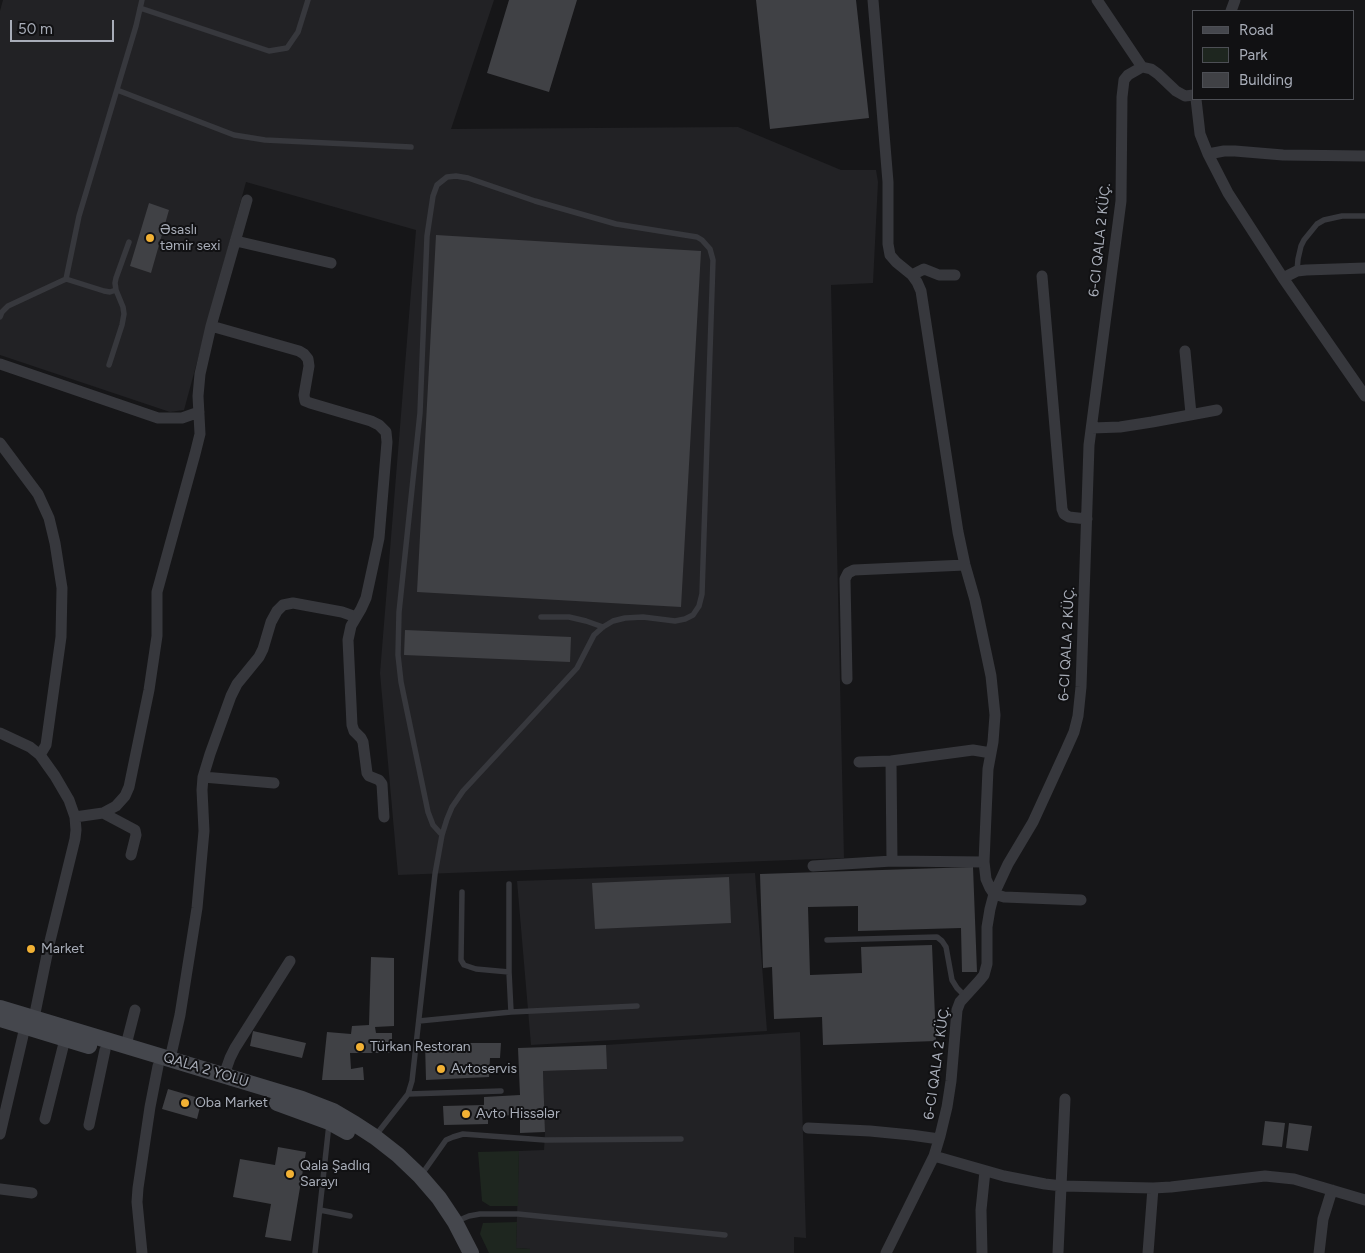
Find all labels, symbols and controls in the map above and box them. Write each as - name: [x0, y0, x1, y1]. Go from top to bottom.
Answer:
- scale bar: [12, 10, 116, 42]
- legend: [1192, 10, 1355, 100]
- text: 50 m: [18, 20, 53, 38]
- text: Road: [1239, 21, 1274, 39]
- text: Park: [1239, 46, 1268, 64]
- text: Building: [1239, 71, 1293, 89]
- street label: 6-CI QALA 2 KÜÇ.: [1086, 182, 1114, 298]
- place label: Əsaslı təmir sexi: [160, 222, 220, 254]
- marker: Əsaslı təmir sexi: [144, 232, 156, 244]
- street label: 6-CI QALA 2 KÜÇ.: [1056, 586, 1078, 702]
- place label: Market: [41, 941, 84, 957]
- marker: Market: [25, 943, 37, 955]
- street label: 6-CI QALA 2 KÜÇ.: [921, 1005, 953, 1121]
- place label: Türkan Restoran: [370, 1039, 471, 1055]
- marker: Türkan Restoran: [354, 1041, 366, 1053]
- street label: QALA 2 YOLU: [161, 1049, 251, 1091]
- place label: Avtoservis: [451, 1061, 517, 1077]
- marker: Avtoservis: [435, 1063, 447, 1075]
- place label: Oba Market: [195, 1095, 268, 1111]
- marker: Oba Market: [179, 1097, 191, 1109]
- place label: Avto Hissələr: [476, 1106, 560, 1122]
- marker: Avto Hissələr: [460, 1108, 472, 1120]
- place label: Qala Şadlıq Sarayı: [300, 1158, 370, 1190]
- marker: Qala Şadlıq Sarayı: [284, 1168, 296, 1180]

